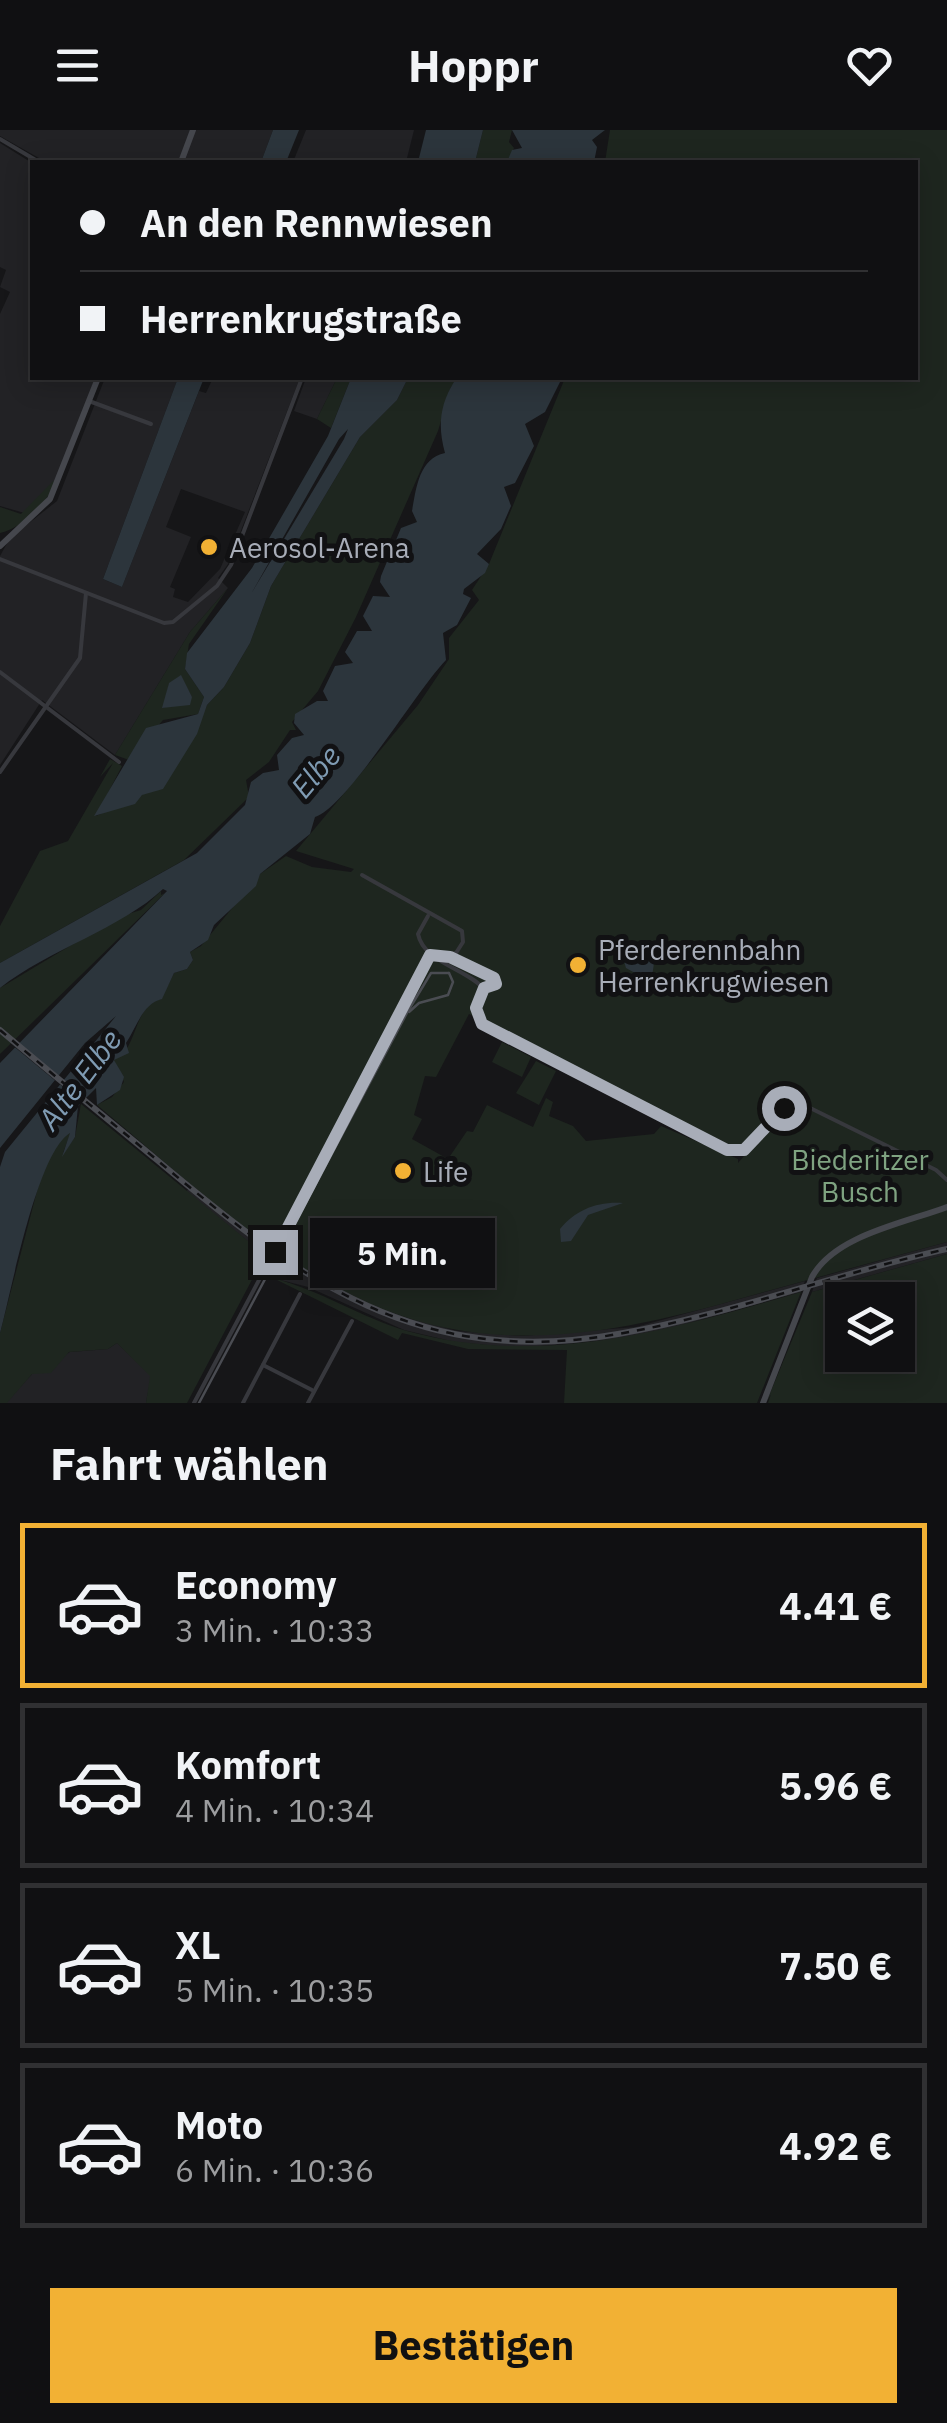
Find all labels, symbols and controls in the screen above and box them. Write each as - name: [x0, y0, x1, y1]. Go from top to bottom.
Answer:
- text: Hoppr: [408, 36, 539, 94]
- icon: menu: [50, 38, 105, 93]
- icon: heart: [842, 38, 897, 93]
- text: An den Rennwiesen: [140, 198, 493, 247]
- text: Herrenkrugstraße: [140, 294, 462, 343]
- place label: Aerosol-Arena: [229, 529, 410, 566]
- marker: Aerosol-Arena: [198, 536, 220, 558]
- water label: Elbe: [282, 736, 348, 806]
- place label: Pferderennbahn Herrenkrugwiesen: [598, 931, 829, 1000]
- marker: Pferderennbahn Herrenkrugwiesen: [567, 954, 589, 976]
- water label: Alte Elbe: [28, 1021, 129, 1138]
- route start: [762, 1086, 807, 1131]
- park label: Biederitzer Busch: [791, 1141, 929, 1210]
- place label: Life: [423, 1153, 468, 1190]
- marker: Life: [392, 1160, 414, 1182]
- callout: 5 Min.: [310, 1217, 495, 1287]
- route end: [253, 1230, 298, 1275]
- text: 5 Min.: [357, 1232, 448, 1274]
- map controls: [825, 1282, 915, 1372]
- button: layers: [825, 1282, 915, 1372]
- text: Fahrt wählen: [50, 1434, 329, 1492]
- text: Economy: [175, 1560, 337, 1609]
- icon: car: [55, 1561, 145, 1651]
- text: 4.41 €: [779, 1581, 892, 1630]
- text: 3 Min. · 10:33: [175, 1609, 374, 1651]
- text: Komfort: [175, 1740, 321, 1789]
- icon: car: [55, 1741, 145, 1831]
- text: 5.96 €: [779, 1761, 892, 1810]
- text: 4 Min. · 10:34: [175, 1789, 374, 1831]
- text: XL: [175, 1920, 221, 1969]
- icon: car: [55, 1921, 145, 2011]
- text: 7.50 €: [779, 1941, 892, 1990]
- text: 5 Min. · 10:35: [175, 1969, 374, 2011]
- text: Moto: [175, 2100, 263, 2149]
- icon: car: [55, 2101, 145, 2191]
- text: 4.92 €: [779, 2121, 892, 2170]
- text: 6 Min. · 10:36: [175, 2149, 374, 2191]
- button: Bestätigen: [50, 2288, 897, 2403]

